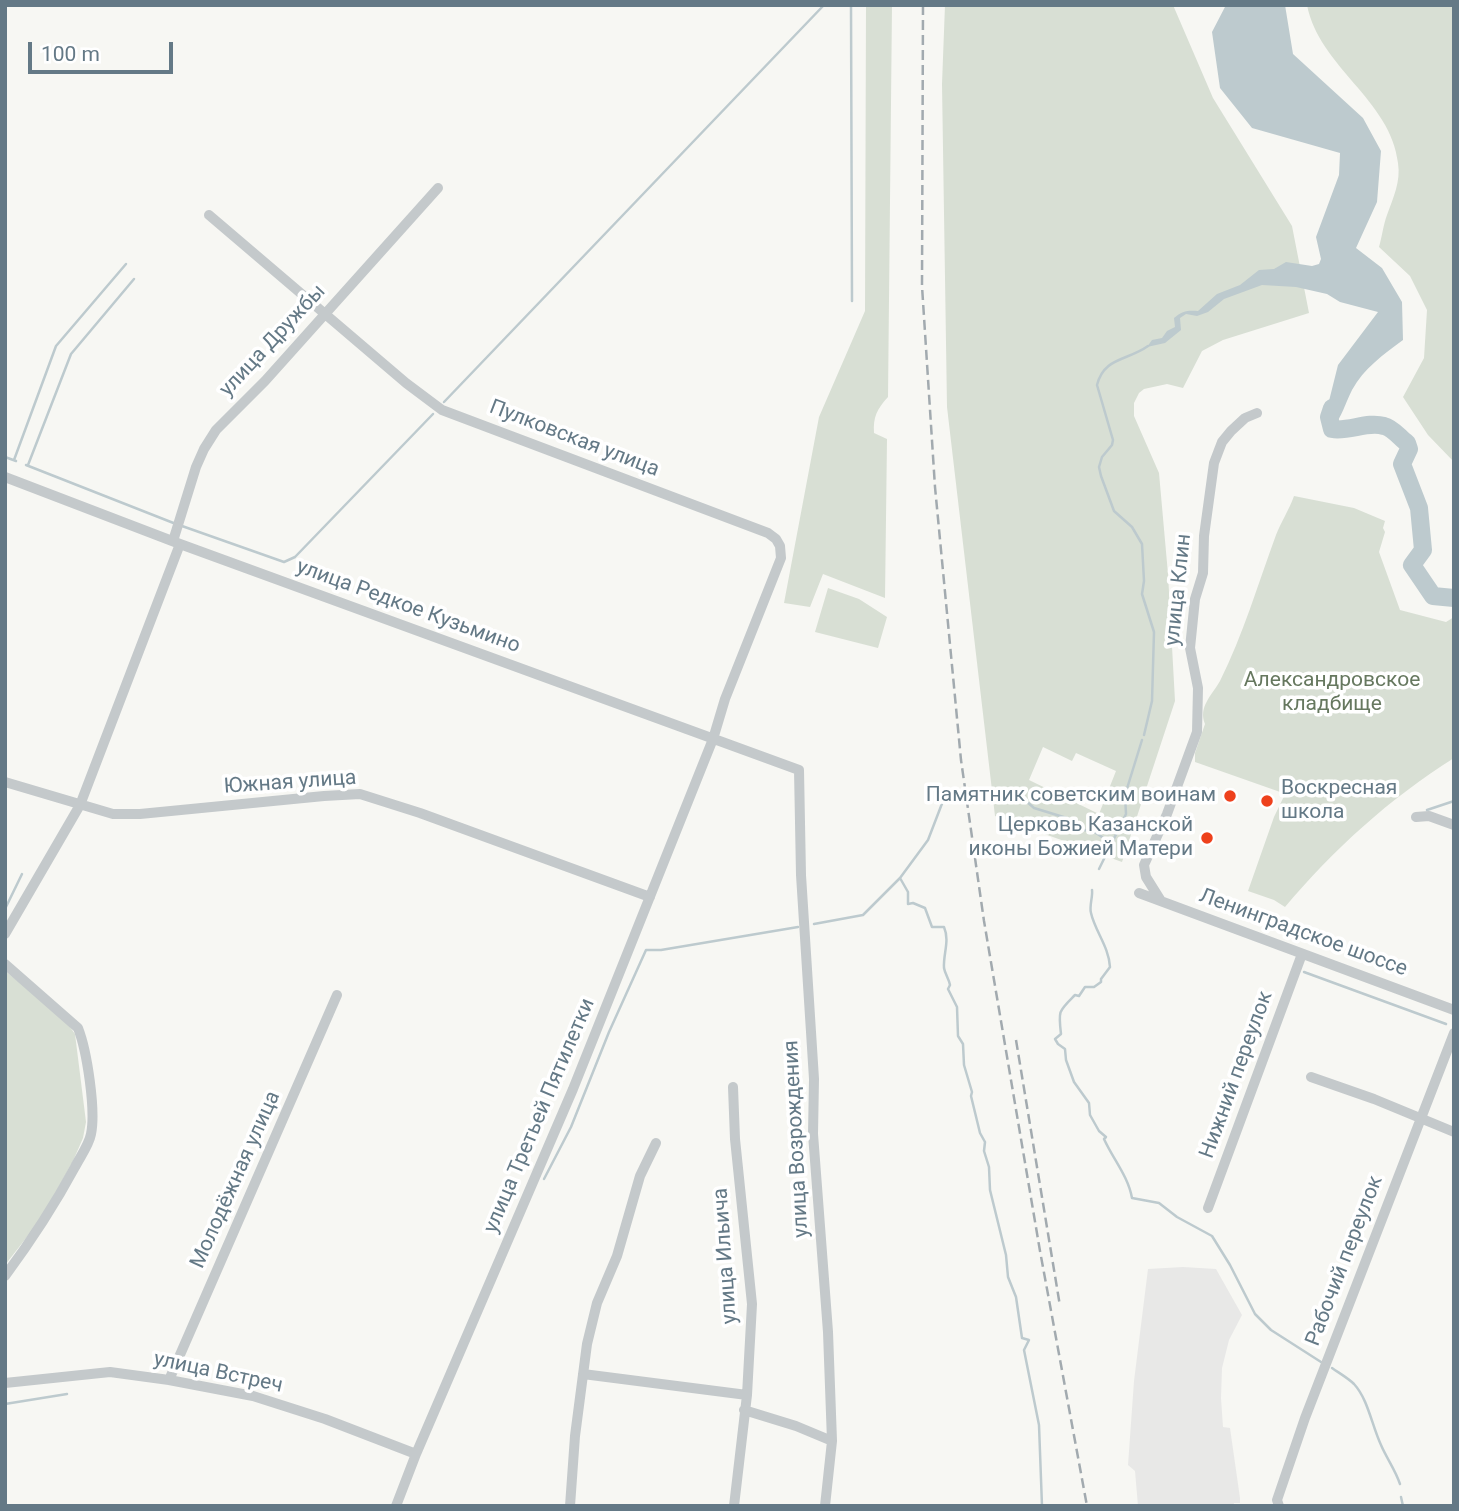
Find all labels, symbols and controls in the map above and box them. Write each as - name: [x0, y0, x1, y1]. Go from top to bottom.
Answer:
- scale bar: [32, 28, 177, 72]
- text: 100 m: [41, 42, 100, 66]
- street label: улица Дружбы: [215, 280, 331, 402]
- street label: Пулковская улица: [486, 395, 662, 483]
- street label: улица Клин: [1161, 533, 1197, 647]
- street label: улица Редкое Кузьмино: [293, 555, 523, 659]
- park label: Александровское кладбище: [1244, 668, 1420, 718]
- street label: Южная улица: [223, 766, 357, 800]
- place label: Воскресная школа: [1281, 776, 1397, 826]
- place label: Памятник советским воинам: [926, 783, 1216, 809]
- marker: Памятник советским воинам: [1222, 788, 1238, 804]
- marker: Воскресная школа: [1259, 793, 1275, 809]
- place label: Церковь Казанской иконы Божией Матери: [969, 813, 1193, 863]
- marker: Церковь Казанской иконы Божией Матери: [1199, 830, 1215, 846]
- street label: Ленинградское шоссе: [1196, 884, 1410, 982]
- street label: Нижний переулок: [1195, 988, 1279, 1162]
- street label: улица Третьей Пятилетки: [479, 995, 601, 1237]
- street label: улица Возрождения: [779, 1040, 815, 1238]
- street label: Молодёжная улица: [186, 1087, 286, 1273]
- street label: Рабочий переулок: [1301, 1172, 1389, 1350]
- street label: улица Ильича: [709, 1187, 743, 1325]
- street label: улица Встреч: [151, 1347, 285, 1399]

